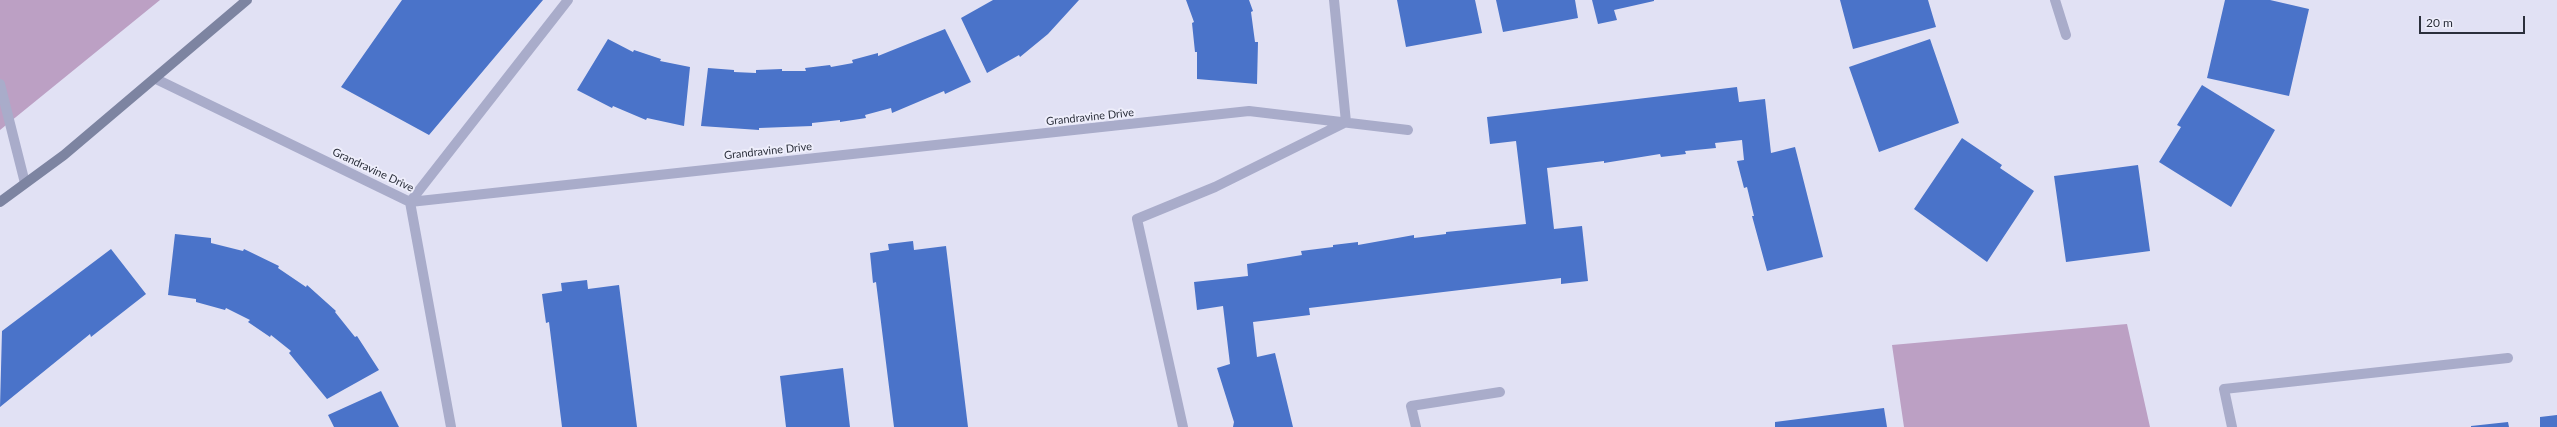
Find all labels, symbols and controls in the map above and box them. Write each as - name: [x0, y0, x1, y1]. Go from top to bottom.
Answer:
- scale bar: [2421, 8, 2527, 34]
- text: 20 m: [2426, 15, 2453, 30]
- street label: Grandravine Drive: [1045, 106, 1135, 128]
- street label: Grandravine Drive: [723, 140, 813, 162]
- street label: Grandravine Drive: [330, 145, 416, 195]

